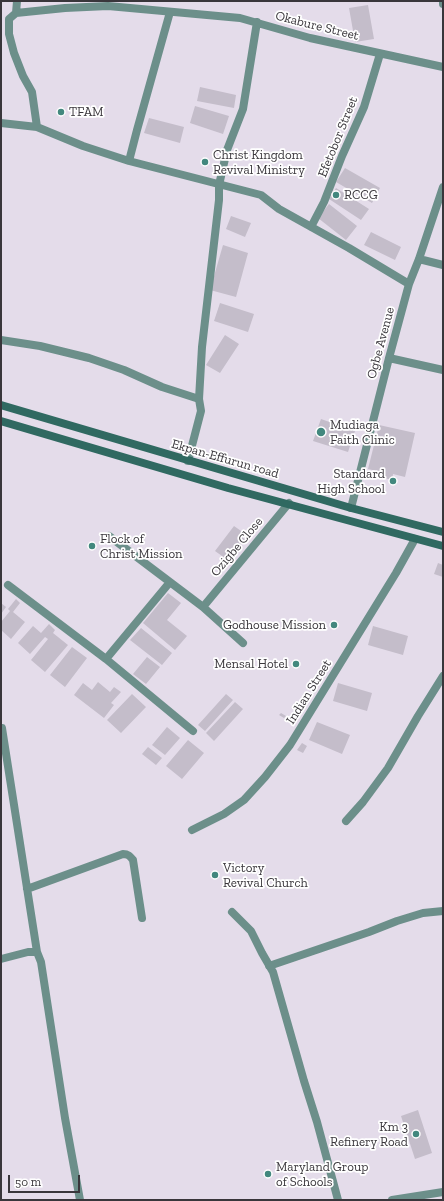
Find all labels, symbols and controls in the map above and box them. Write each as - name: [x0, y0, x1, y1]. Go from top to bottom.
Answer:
- street label: Okabure Street: [274, 8, 360, 44]
- street label: Efetobor Street: [315, 94, 361, 180]
- place label: TFAM: [69, 104, 104, 120]
- marker: TFAM: [56, 107, 66, 117]
- place label: Christ Kingdom Revival Ministry: [213, 147, 305, 178]
- marker: Christ Kingdom Revival Ministry: [200, 157, 210, 167]
- place label: RCCG: [344, 187, 378, 203]
- marker: RCCG: [331, 190, 341, 200]
- street label: Ogbe Avenue: [364, 305, 398, 381]
- place label: Mudiaga Faith Clinic: [330, 417, 395, 448]
- marker: Mudiaga Faith Clinic: [315, 426, 327, 438]
- street label: Ekpan-Effurun road: [170, 436, 280, 482]
- place label: Standard High School: [317, 466, 385, 497]
- marker: Standard High School: [388, 476, 398, 486]
- street label: Ozigbe Close: [208, 514, 266, 580]
- place label: Flock of Christ Mission: [100, 531, 182, 562]
- marker: Flock of Christ Mission: [87, 541, 97, 551]
- place label: Godhouse Mission: [223, 617, 326, 633]
- marker: Godhouse Mission: [329, 620, 339, 630]
- place label: Mensal Hotel: [214, 656, 288, 672]
- street label: Indian Street: [283, 657, 335, 727]
- marker: Mensal Hotel: [291, 659, 301, 669]
- place label: Victory Revival Church: [223, 860, 308, 891]
- marker: Victory Revival Church: [210, 870, 220, 880]
- place label: Km 3 Refinery Road: [330, 1119, 408, 1150]
- marker: Km 3 Refinery Road: [411, 1129, 421, 1139]
- place label: Maryland Group of Schools: [276, 1159, 368, 1190]
- scale bar: [10, 1167, 82, 1193]
- marker: Maryland Group of Schools: [263, 1169, 273, 1179]
- text: 50 m: [15, 1175, 41, 1189]

